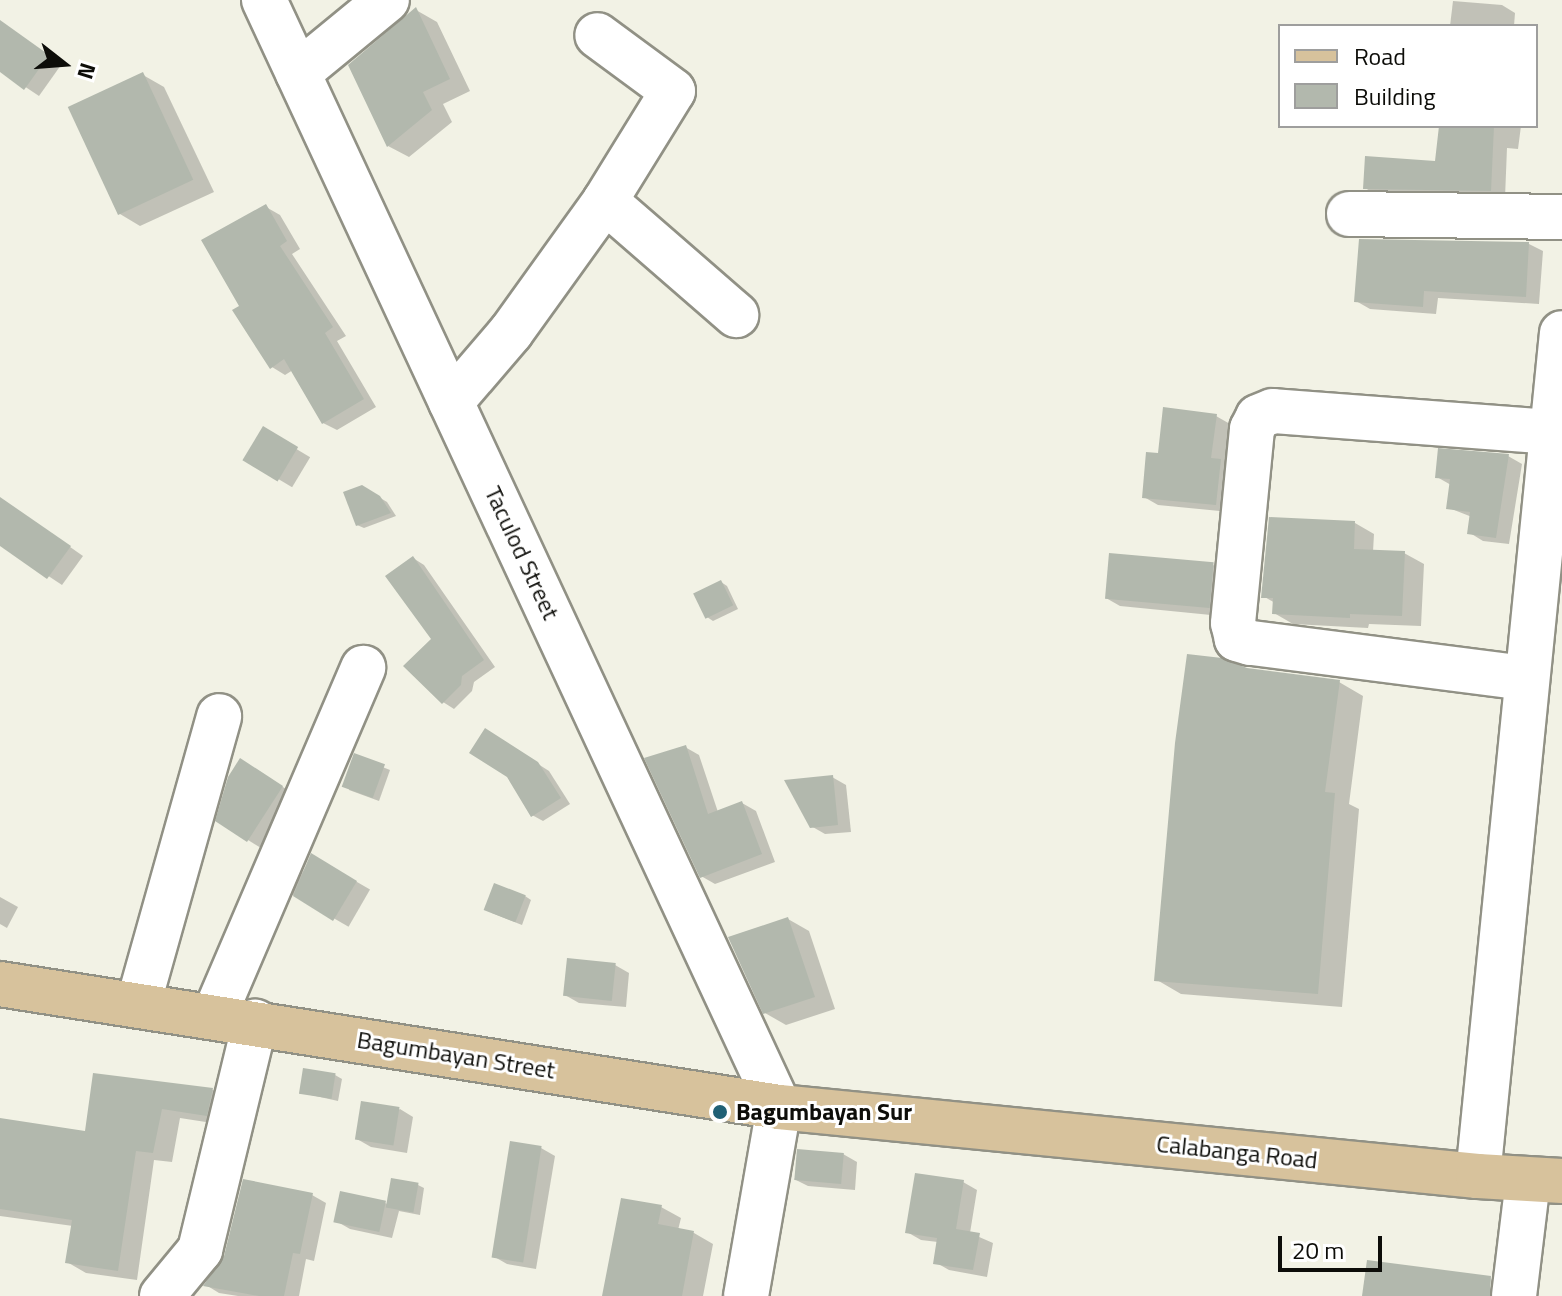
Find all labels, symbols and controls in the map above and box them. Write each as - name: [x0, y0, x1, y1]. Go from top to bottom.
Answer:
- north arrow: [24, 24, 104, 104]
- legend: [1278, 24, 1538, 128]
- text: Road: [1354, 38, 1406, 74]
- text: N: [68, 59, 105, 83]
- text: Building: [1354, 78, 1436, 114]
- street label: Taculod Street: [479, 482, 565, 624]
- street label: Bagumbayan Street: [355, 1025, 557, 1085]
- place label: Bagumbayan Sur: [736, 1098, 912, 1126]
- marker: Bagumbayan Sur: [711, 1103, 729, 1121]
- street label: Calabanga Road: [1155, 1129, 1319, 1175]
- scale bar: [1282, 1220, 1386, 1270]
- text: 20 m: [1292, 1232, 1344, 1268]

